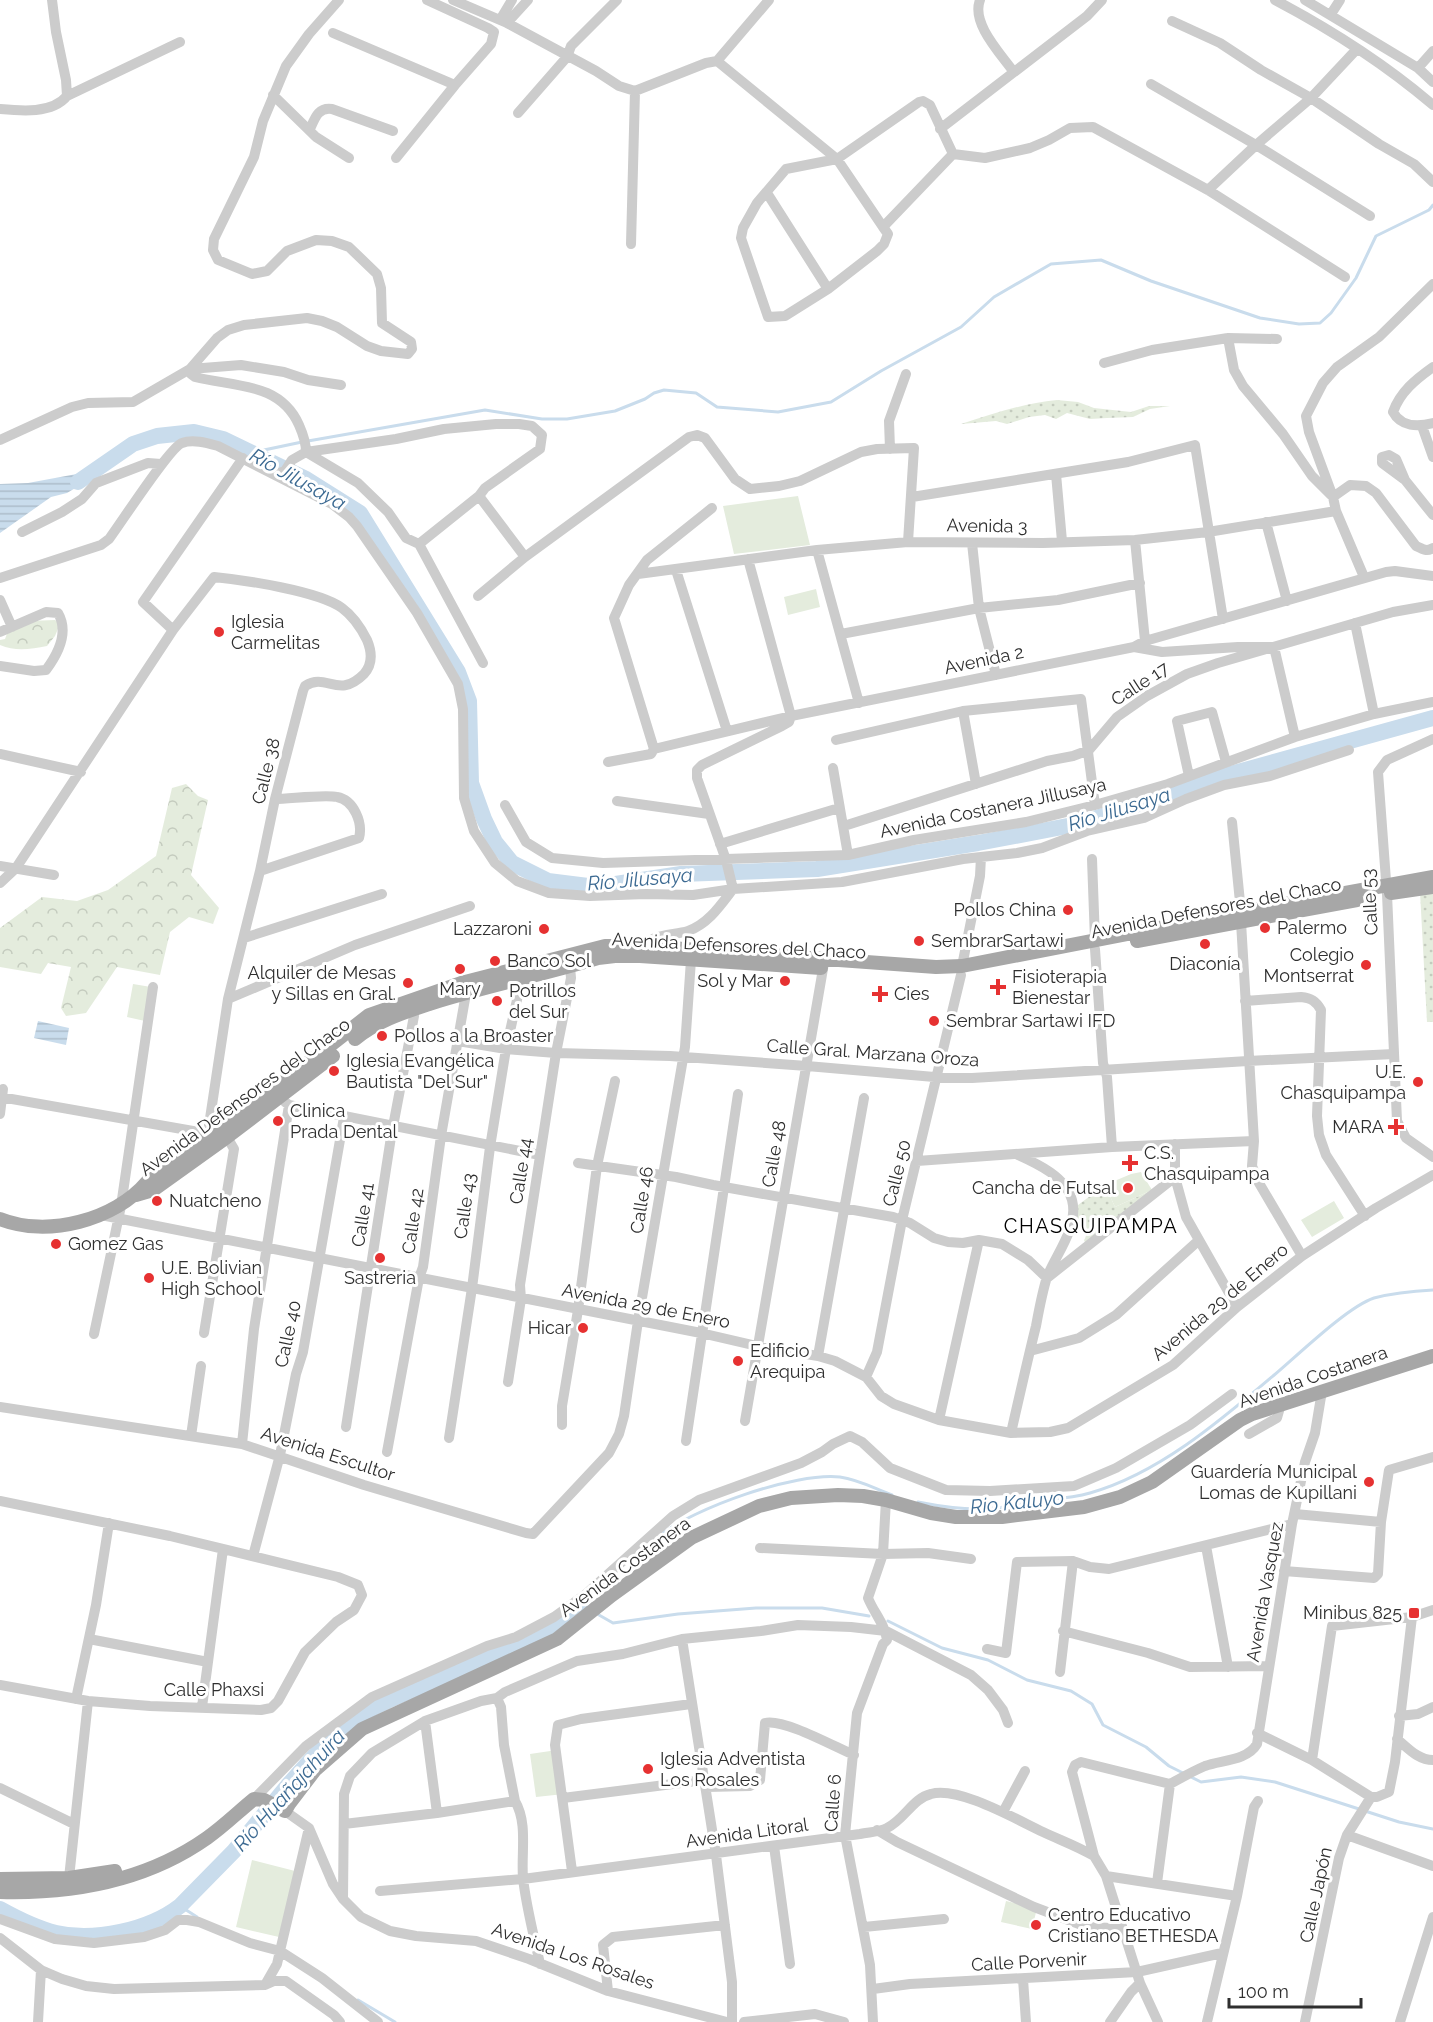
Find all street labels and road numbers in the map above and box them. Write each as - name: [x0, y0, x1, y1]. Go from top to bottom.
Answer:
- street label: Avenida 3: [946, 514, 1028, 537]
- street label: Avenida 2: [942, 641, 1026, 678]
- street label: Calle 17: [1107, 657, 1173, 710]
- street label: Calle 38: [247, 736, 284, 806]
- street label: Avenida Costanera Jillusaya: [878, 773, 1108, 842]
- street label: Calle 53: [1357, 868, 1382, 936]
- street label: Avenida Defensores del Chaco: [1089, 873, 1343, 942]
- street label: Avenida Defensores del Chaco: [611, 928, 867, 963]
- street label: Avenida Defensores del Chaco: [136, 1013, 354, 1180]
- street label: Calle Gral. Marzana Oroza: [766, 1035, 980, 1070]
- street label: Calle 48: [757, 1119, 790, 1189]
- street label: Calle 44: [505, 1136, 536, 1206]
- street label: Calle 50: [878, 1137, 915, 1208]
- street label: Calle 46: [626, 1165, 657, 1235]
- street label: Calle 43: [449, 1172, 480, 1240]
- street label: Calle 41: [347, 1181, 378, 1248]
- street label: Calle 42: [397, 1187, 428, 1255]
- street label: Avenida 29 de Enero: [1147, 1238, 1292, 1365]
- street label: Avenida 29 de Enero: [560, 1279, 732, 1332]
- street label: Calle 40: [270, 1298, 305, 1369]
- street label: Avenida Costanera: [1236, 1341, 1390, 1412]
- street label: Avenida Escultor: [259, 1422, 398, 1485]
- street label: Avenida Costanera: [555, 1512, 694, 1621]
- street label: Avenida Vasquez: [1242, 1520, 1287, 1664]
- street label: Calle Phaxsi: [164, 1679, 264, 1700]
- street label: Calle 6: [820, 1773, 845, 1833]
- street label: Avenida Litoral: [684, 1814, 810, 1851]
- street label: Calle Japón: [1295, 1845, 1336, 1945]
- street label: Avenida Los Rosales: [489, 1918, 657, 1993]
- street label: Calle Porvenir: [971, 1948, 1088, 1975]

